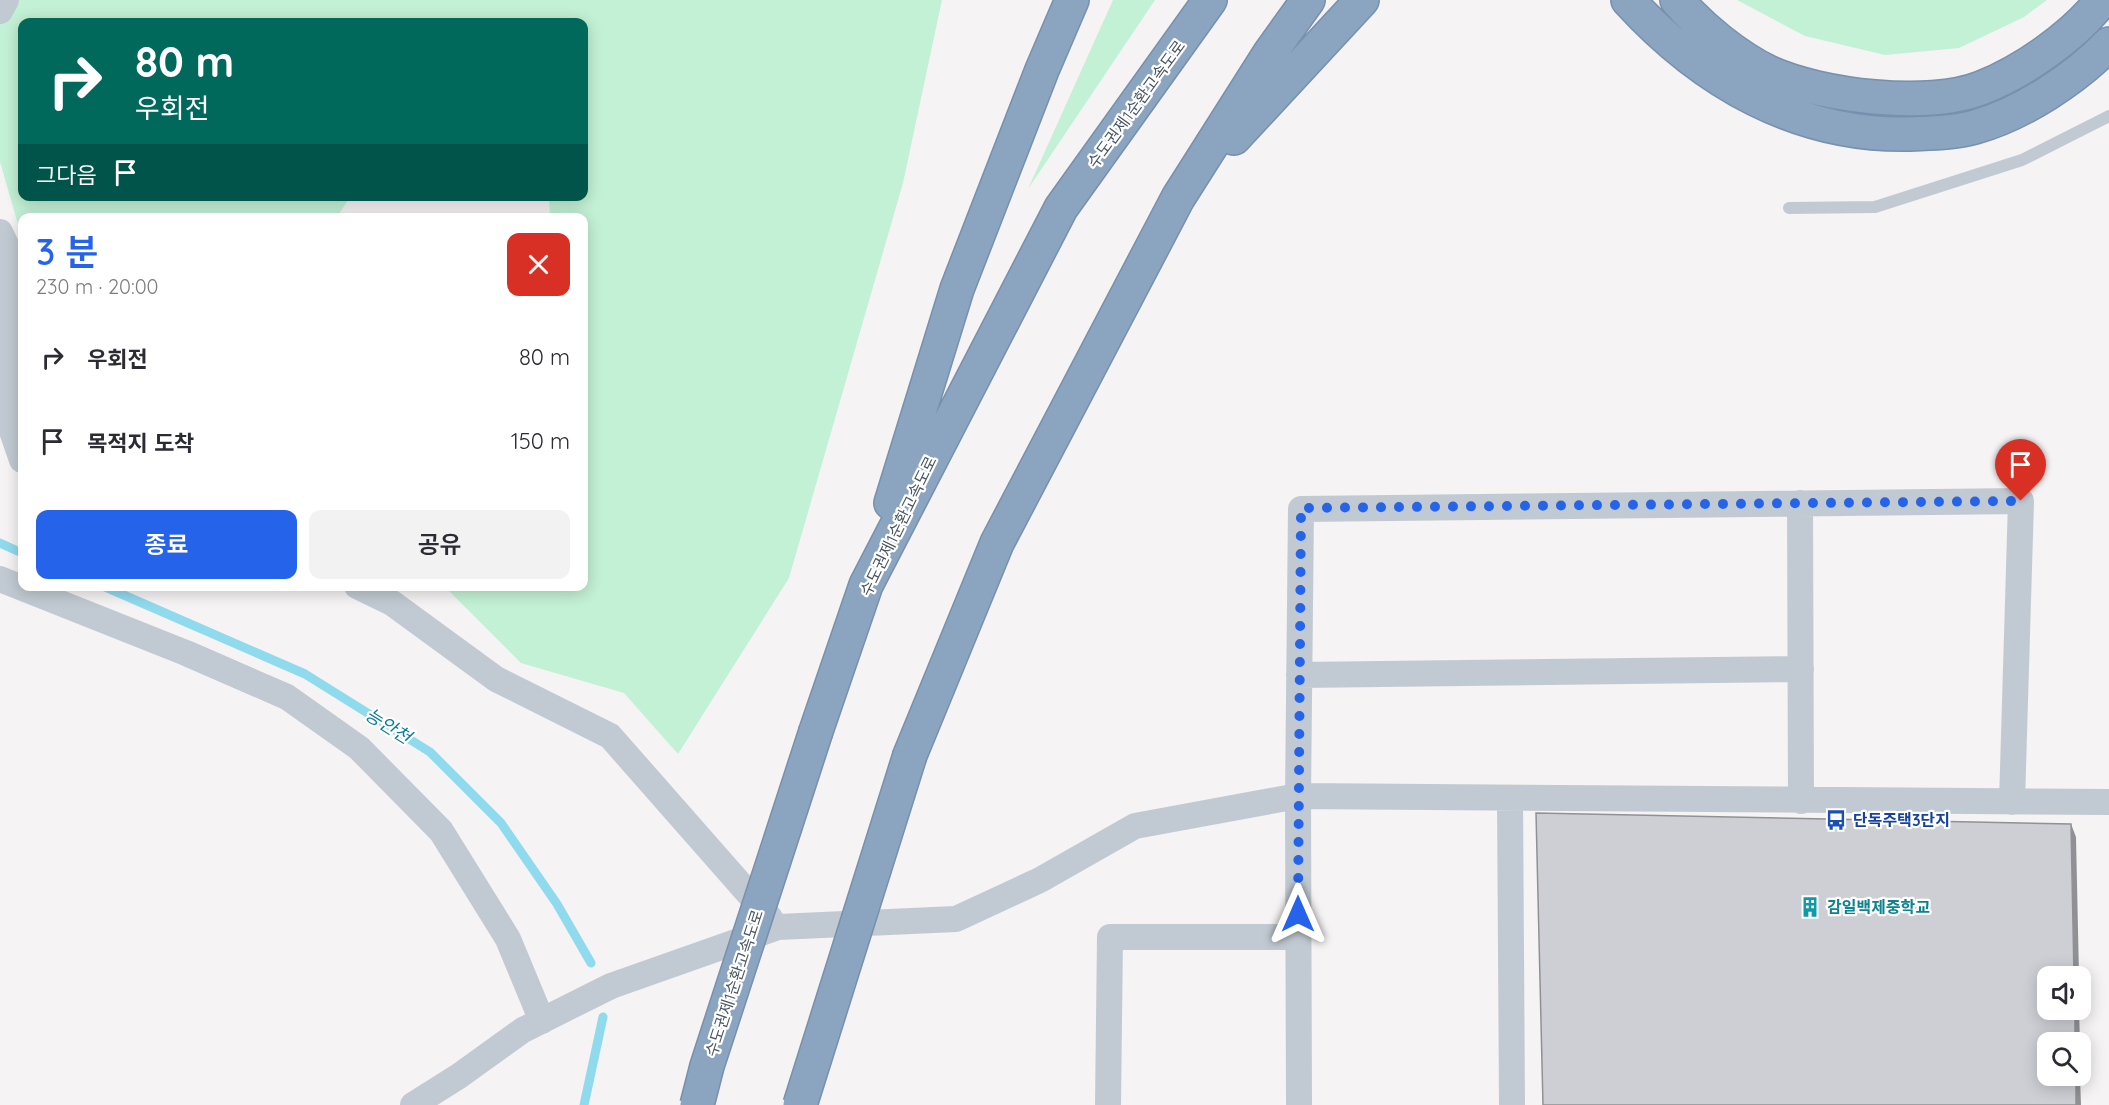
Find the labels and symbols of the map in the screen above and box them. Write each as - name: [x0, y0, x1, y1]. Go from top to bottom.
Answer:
- street label: 수도권제1순환고속도로: [1083, 36, 1189, 172]
- pin: [1995, 439, 2046, 501]
- street label: 수도권제1순환고속도로: [855, 453, 941, 599]
- water label: 능안천: [361, 703, 417, 750]
- bus stop icon: 단독주택3단지: [1824, 808, 1848, 832]
- place label: 단독주택3단지: [1853, 810, 1950, 830]
- position arrow: [1266, 882, 1330, 946]
- building icon: 감일백제중학교: [1798, 895, 1822, 919]
- place label: 감일백제중학교: [1827, 897, 1930, 917]
- street label: 수도권제1순환고속도로: [701, 907, 767, 1059]

